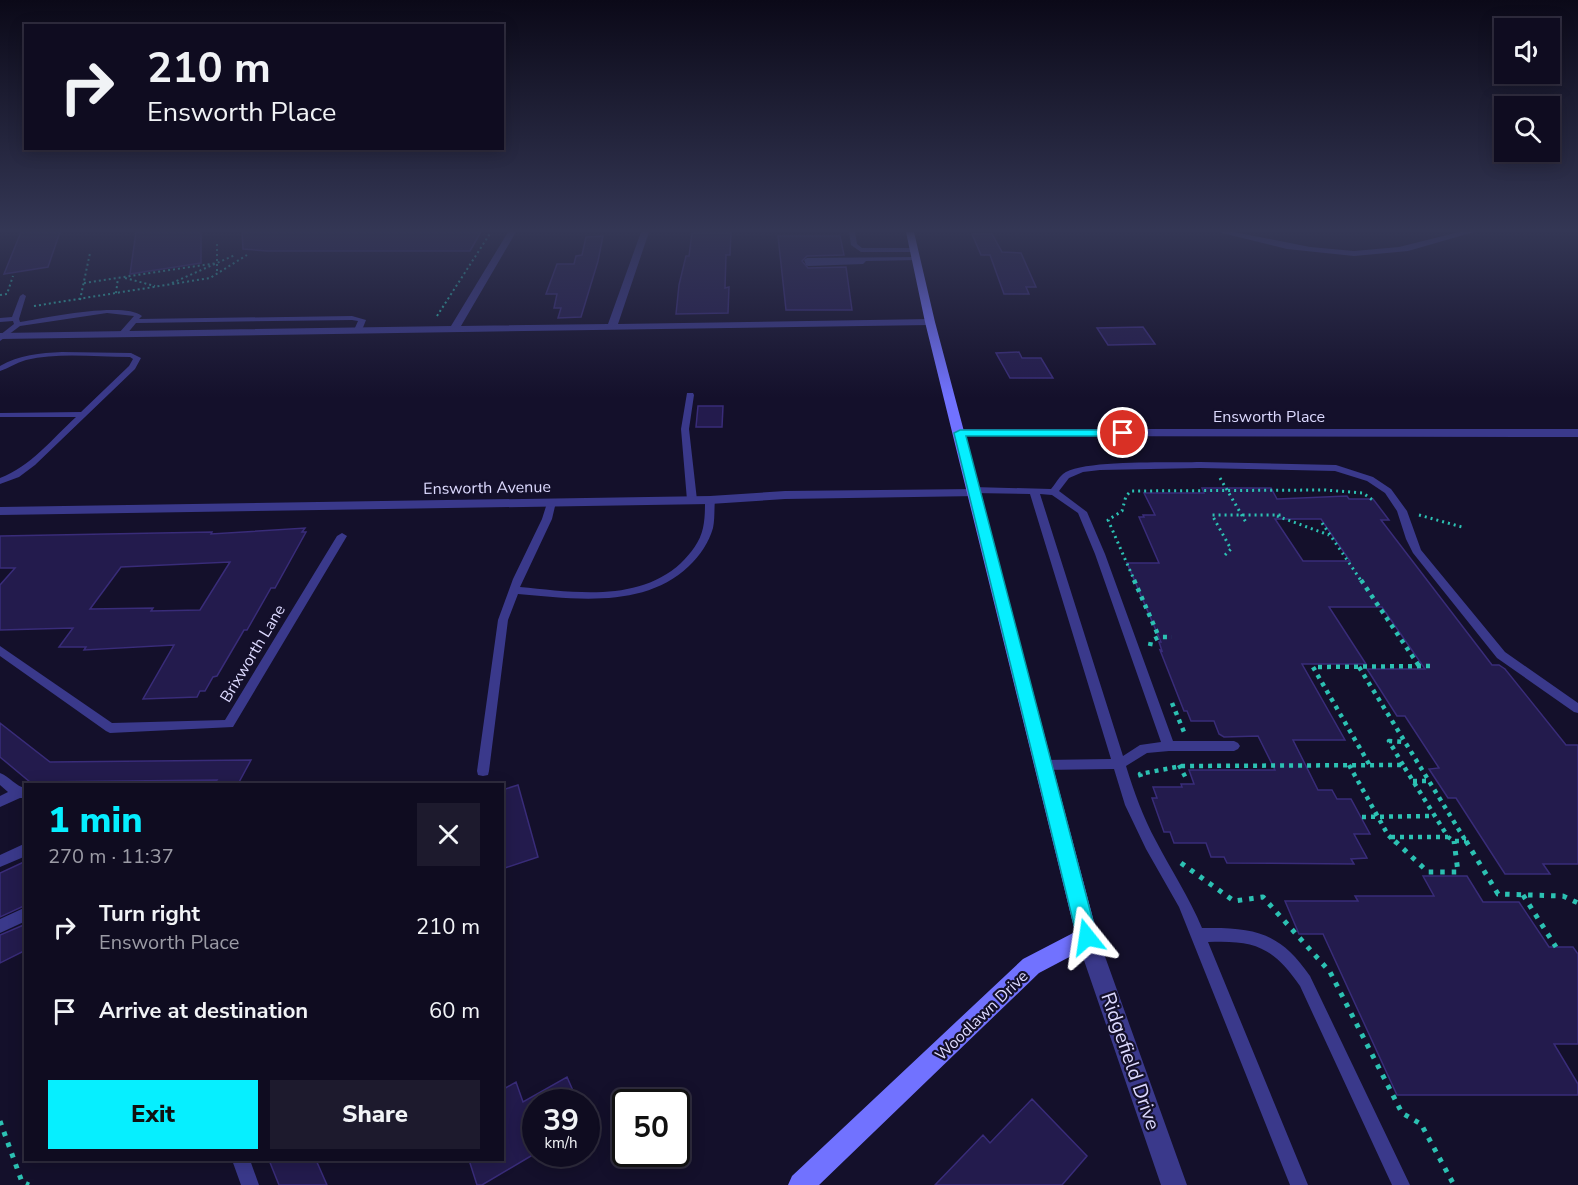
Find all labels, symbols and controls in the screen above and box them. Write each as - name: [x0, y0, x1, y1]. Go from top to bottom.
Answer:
- map controls: [1494, 18, 1560, 162]
- button: sound: [1494, 18, 1560, 84]
- text: 210 m: [147, 40, 271, 97]
- icon: right: [48, 48, 126, 126]
- text: Ensworth Place: [147, 94, 336, 131]
- button: search: [1494, 96, 1560, 162]
- street label: Ensworth Place: [1213, 406, 1325, 428]
- pin: [1097, 407, 1148, 458]
- icon: arrive: [1106, 416, 1139, 449]
- street label: Ensworth Avenue: [423, 476, 551, 500]
- street label: Brixworth Lane: [215, 601, 291, 707]
- text: 1 min: [48, 796, 143, 845]
- button: close: [417, 803, 480, 866]
- text: 270 m · 11:37: [48, 843, 174, 870]
- text: Turn right: [99, 899, 200, 929]
- position arrow: [1055, 905, 1119, 969]
- icon: right: [48, 911, 81, 944]
- text: 210 m: [416, 912, 480, 942]
- text: Ensworth Place: [99, 929, 239, 956]
- street label: Woodlawn Drive: [930, 966, 1033, 1066]
- street label: Ridgefield Drive: [1094, 989, 1167, 1134]
- icon: arrive: [48, 995, 81, 1028]
- text: Arrive at destination: [99, 996, 308, 1026]
- text: 60 m: [429, 996, 480, 1026]
- button: Exit: [48, 1080, 258, 1149]
- button: Share: [270, 1080, 480, 1149]
- speed limit sign: 50: [612, 1089, 690, 1167]
- text: 39: [543, 1100, 579, 1141]
- text: km/h: [544, 1133, 578, 1153]

